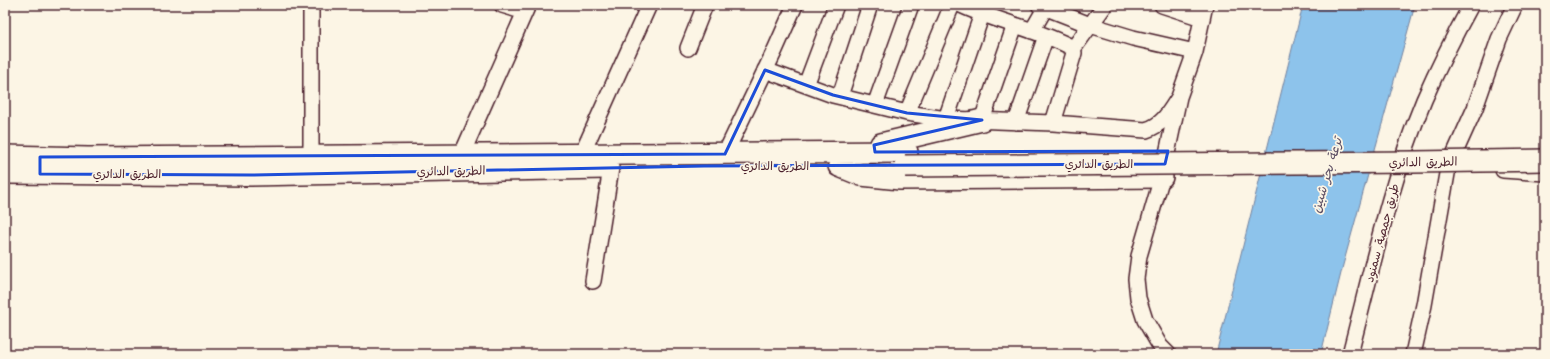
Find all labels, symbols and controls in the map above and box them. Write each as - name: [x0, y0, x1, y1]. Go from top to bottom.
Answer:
- water label: ترعة بحر شبين: [1307, 133, 1348, 215]
- street label: الطريق الدائري: [1389, 153, 1457, 172]
- street label: الطريق الدائري: [1065, 156, 1133, 173]
- street label: الطريق الدائري: [741, 158, 809, 175]
- street label: الطريق الدائري: [417, 162, 485, 181]
- street label: الطريق الدائري: [93, 166, 161, 183]
- street label: طريق جمصة, سمنود: [1361, 182, 1404, 284]

